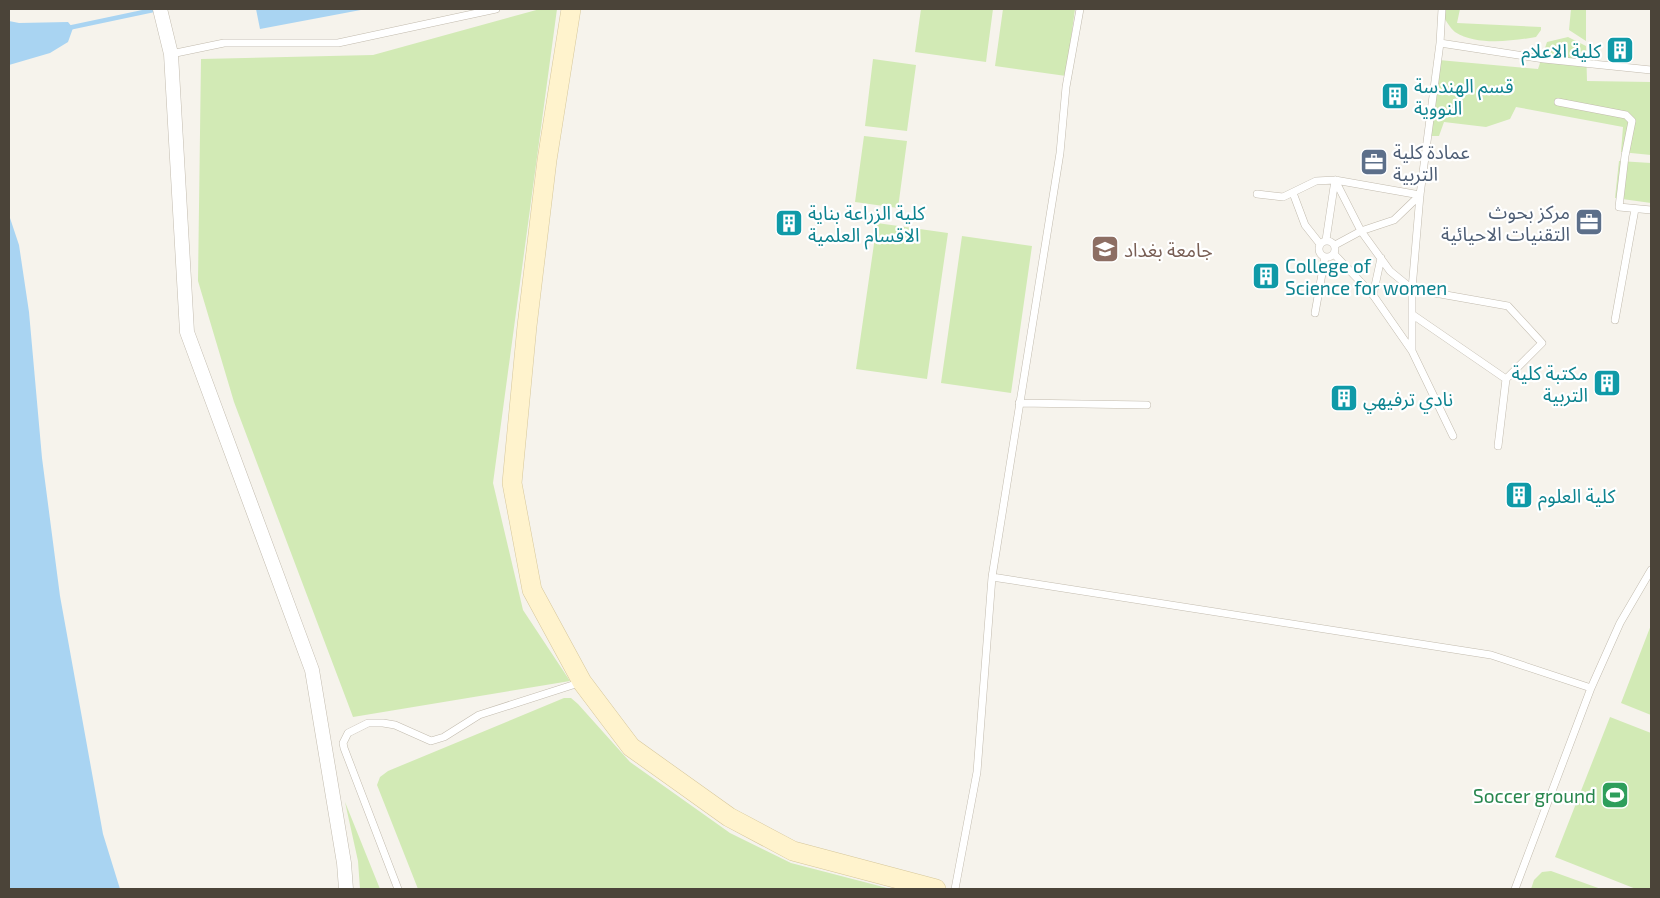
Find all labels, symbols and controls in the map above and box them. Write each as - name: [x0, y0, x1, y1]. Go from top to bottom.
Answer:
- building icon: كلية الاعلام: [1605, 35, 1635, 65]
- place label: كلية الاعلام: [1521, 39, 1602, 66]
- place label: قسم الهندسة النووية: [1414, 74, 1513, 120]
- building icon: قسم الهندسة النووية: [1380, 81, 1410, 111]
- place label: عمادة كلية التربية: [1393, 140, 1470, 186]
- office icon: عمادة كلية التربية: [1359, 147, 1389, 177]
- place label: مركز بحوث التقنيات الاحيائية: [1441, 200, 1570, 245]
- place label: كلية الزراعة بناية الاقسام العلمية: [808, 201, 926, 250]
- office icon: مركز بحوث التقنيات الاحيائية: [1574, 207, 1604, 237]
- building icon: كلية الزراعة بناية الاقسام العلمية: [774, 208, 804, 238]
- school or university icon: جامعة بغداد: [1090, 234, 1120, 264]
- place label: جامعة بغداد: [1124, 238, 1213, 261]
- place label: College of Science for women: [1285, 254, 1447, 299]
- building icon: College of Science for women: [1251, 261, 1281, 291]
- place label: مكتبة كلية التربية: [1511, 361, 1588, 407]
- building icon: مكتبة كلية التربية: [1592, 368, 1622, 398]
- building icon: نادي ترفيهي: [1329, 383, 1359, 413]
- place label: نادي ترفيهي: [1363, 387, 1453, 414]
- building icon: كلية العلوم: [1504, 480, 1534, 510]
- place label: كلية العلوم: [1538, 484, 1616, 511]
- sports icon: Soccer ground: [1600, 780, 1630, 810]
- place label: Soccer ground: [1473, 784, 1596, 807]

